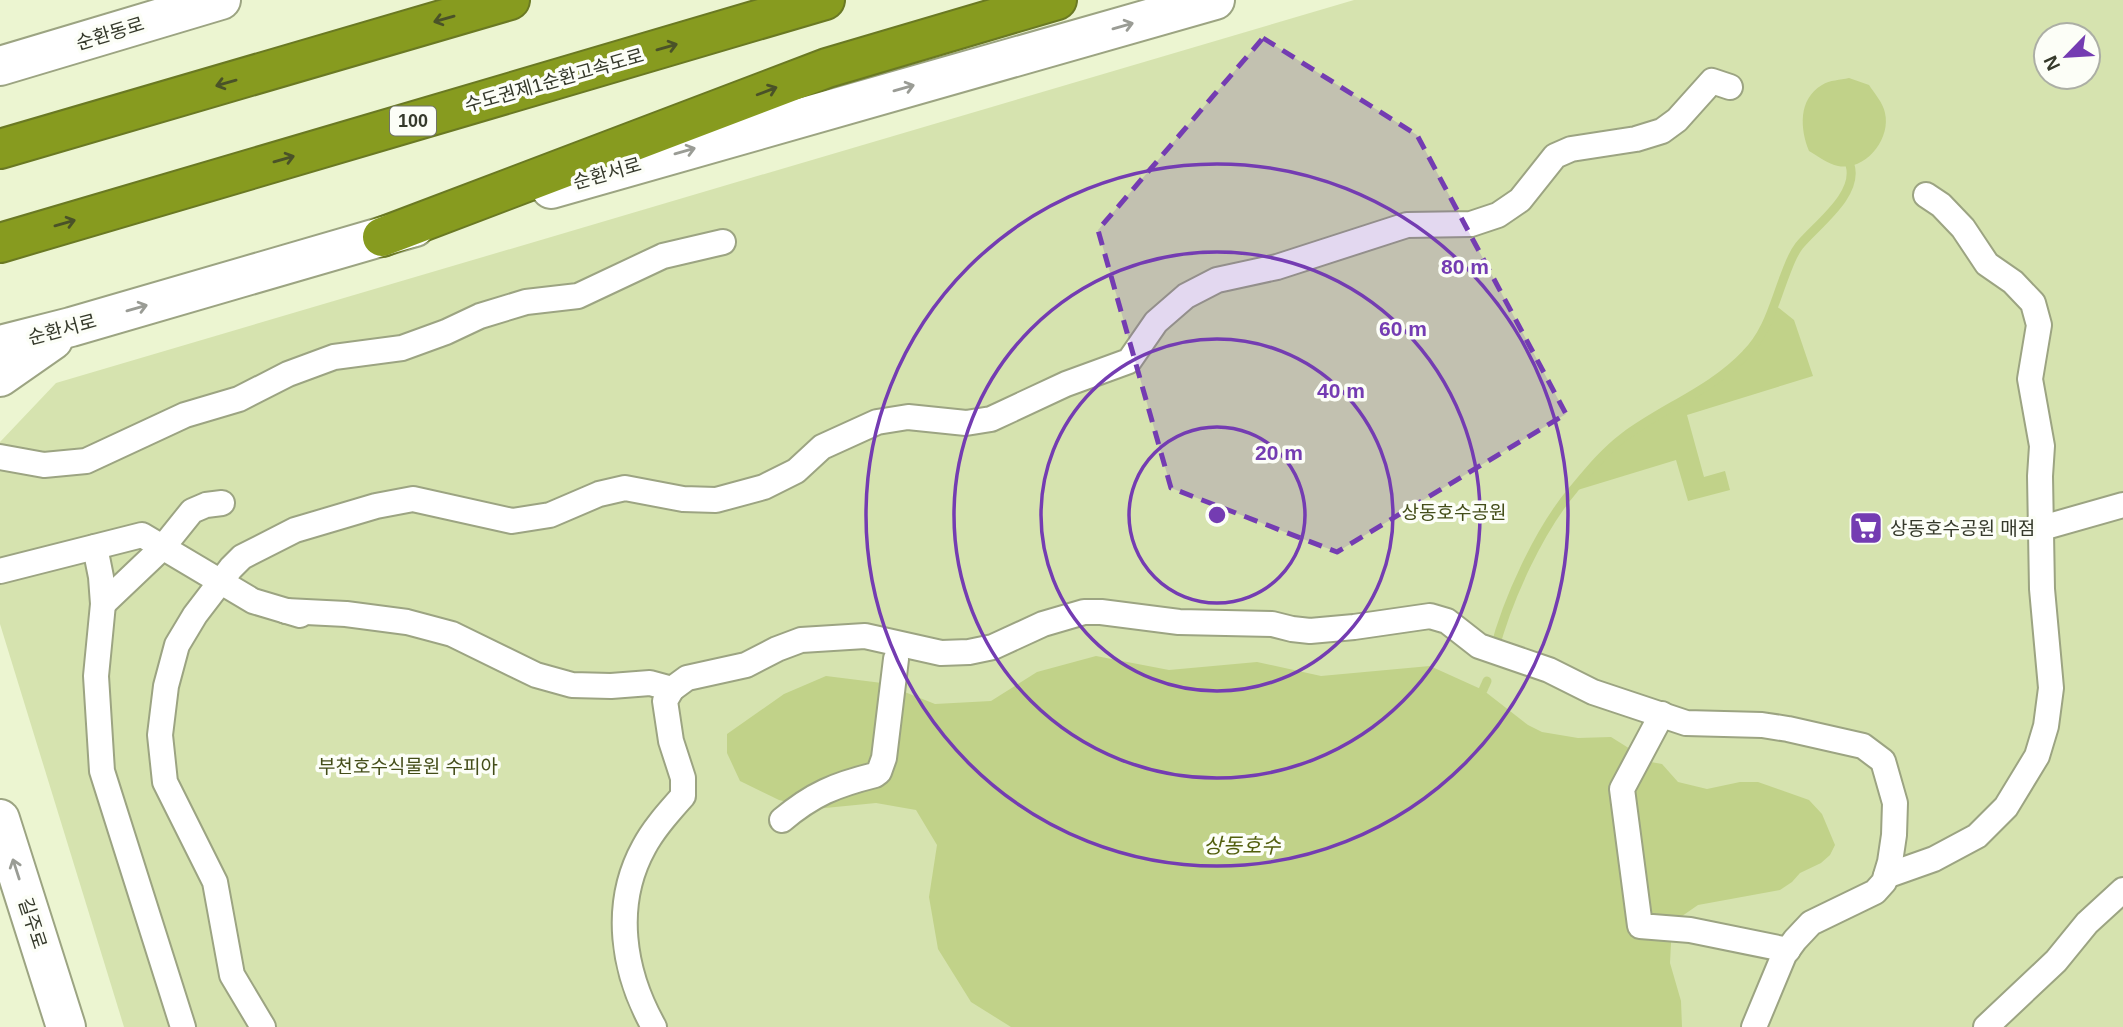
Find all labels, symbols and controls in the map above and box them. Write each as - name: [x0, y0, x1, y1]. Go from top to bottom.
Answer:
- street label: 순환동로: [74, 13, 147, 54]
- one-way arrow: [434, 14, 456, 27]
- one-way arrow: [1112, 19, 1134, 32]
- north arrow: [2032, 21, 2102, 91]
- one-way arrow: [655, 39, 677, 52]
- street label: 수도권제1순환고속도로: [462, 45, 646, 116]
- text: N: [2040, 52, 2064, 74]
- one-way arrow: [215, 77, 237, 90]
- one-way arrow: [893, 81, 915, 94]
- one-way arrow: [755, 84, 777, 97]
- road number: 100: [390, 106, 436, 136]
- one-way arrow: [674, 143, 696, 156]
- one-way arrow: [272, 152, 294, 165]
- street label: 순환서로: [571, 154, 644, 193]
- one-way arrow: [54, 216, 76, 229]
- text: 80 m: [1441, 255, 1489, 278]
- one-way arrow: [125, 301, 147, 314]
- street label: 순환서로: [26, 310, 99, 349]
- text: 60 m: [1379, 317, 1427, 340]
- text: 40 m: [1317, 379, 1365, 402]
- text: 20 m: [1255, 441, 1303, 464]
- park label: 상동호수공원: [1402, 502, 1506, 523]
- centre of rings: [1205, 503, 1229, 527]
- supermarket icon: 상동호수공원 매점: [1847, 509, 1885, 547]
- place label: 상동호수공원 매점: [1890, 518, 2035, 539]
- park label: 부천호수식물원 수피아: [318, 756, 498, 777]
- water label: 상동호수: [1203, 834, 1281, 857]
- one-way arrow: [9, 858, 21, 880]
- street label: 길주로: [14, 895, 51, 951]

